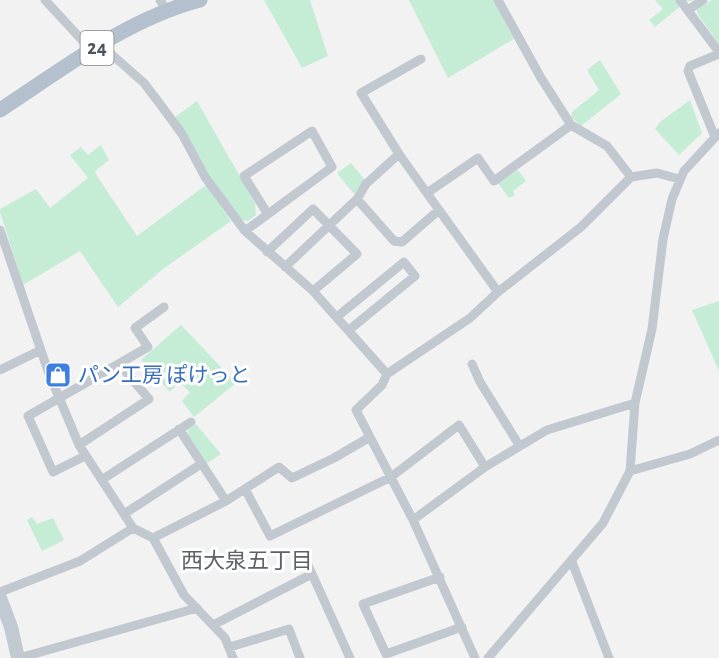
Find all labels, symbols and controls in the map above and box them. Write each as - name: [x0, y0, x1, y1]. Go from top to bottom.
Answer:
- road number: 24: [80, 31, 114, 65]
- shop icon: パン工房 ぽけっと: [43, 360, 73, 390]
- place label: パン工房 ぽけっと: [78, 363, 251, 386]
- district label: 西大泉五丁目: [181, 549, 313, 572]

